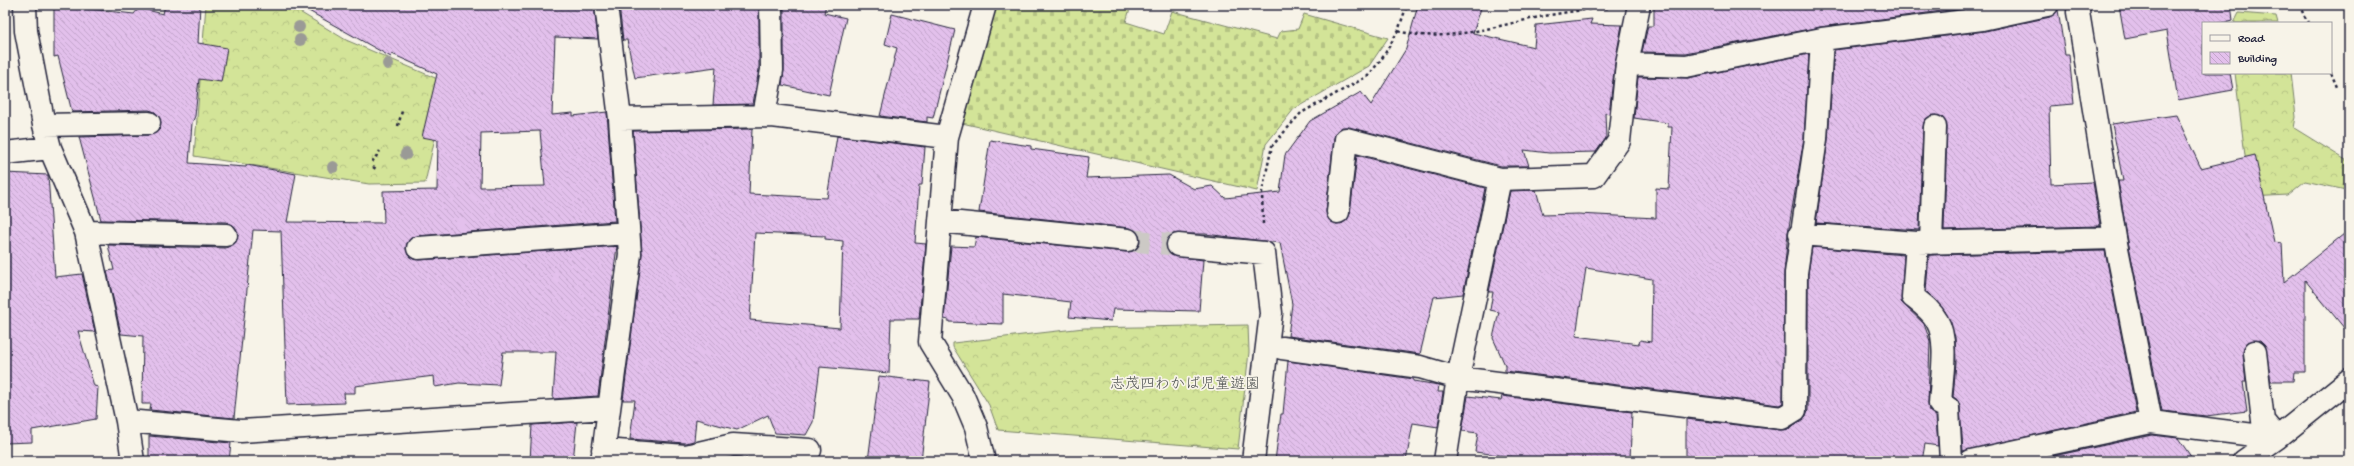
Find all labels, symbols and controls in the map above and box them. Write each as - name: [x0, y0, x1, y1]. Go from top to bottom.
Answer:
- legend: [2202, 22, 2332, 74]
- text: Road: [2238, 33, 2265, 47]
- text: Building: [2237, 53, 2277, 67]
- park label: 志茂四わかば児童遊園: [1110, 375, 1260, 394]

